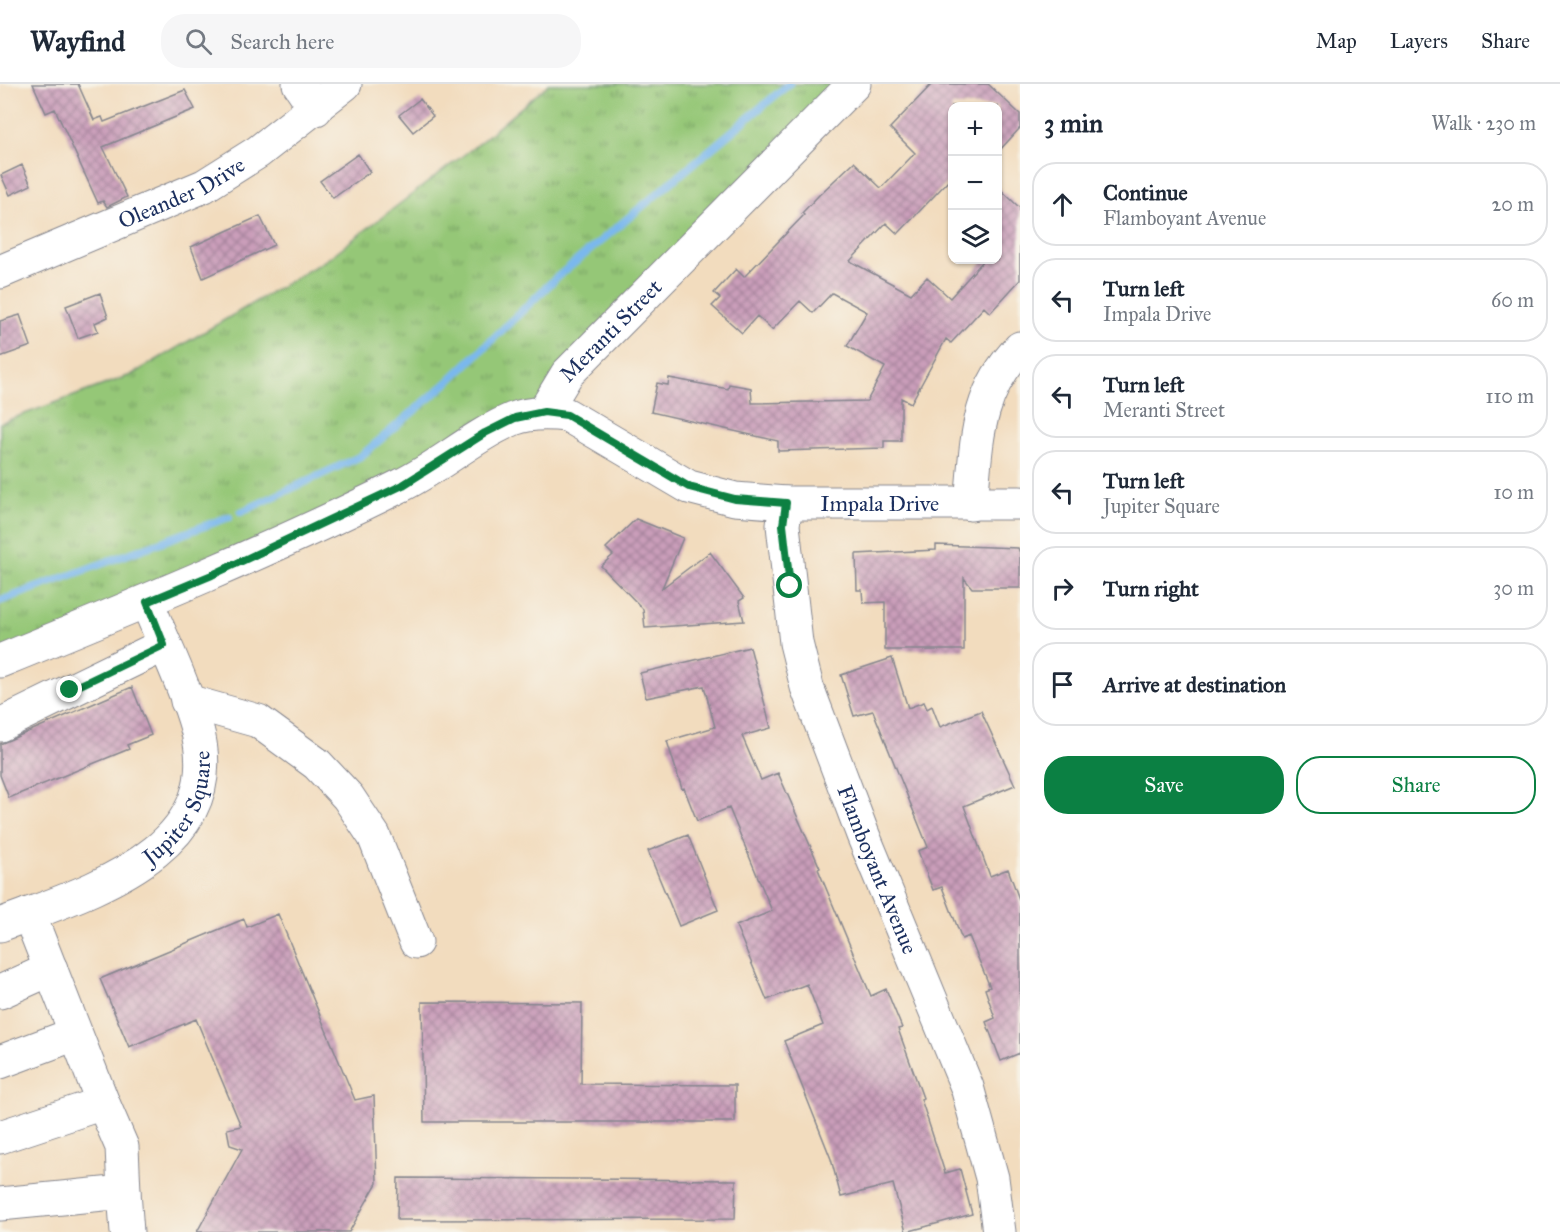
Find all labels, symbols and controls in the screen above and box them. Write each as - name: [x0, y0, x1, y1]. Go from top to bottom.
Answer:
- search box: [161, 14, 581, 68]
- text: Wayfind: [30, 24, 125, 59]
- icon: search: [182, 25, 215, 58]
- text: Search here: [230, 28, 334, 55]
- text: Map: [1316, 28, 1357, 54]
- text: Layers: [1390, 28, 1448, 54]
- text: Share: [1481, 28, 1530, 54]
- map controls: [948, 102, 1002, 264]
- button: +: [948, 102, 1002, 156]
- text: 3 min: [1044, 107, 1103, 139]
- text: Walk · 230 m: [1431, 111, 1536, 135]
- street label: Oleander Drive: [114, 150, 249, 234]
- button: −: [948, 156, 1002, 210]
- text: Continue: [1103, 179, 1188, 206]
- icon: ahead: [1046, 188, 1079, 221]
- text: 20 m: [1491, 192, 1534, 216]
- text: Flamboyant Avenue: [1103, 206, 1266, 230]
- button: layers: [948, 210, 1002, 264]
- street label: Meranti Street: [553, 273, 667, 387]
- text: Turn left: [1103, 275, 1185, 302]
- icon: left: [1046, 284, 1079, 317]
- text: 60 m: [1491, 288, 1534, 312]
- text: Impala Drive: [1103, 302, 1211, 326]
- text: Turn left: [1103, 371, 1185, 398]
- icon: left: [1046, 380, 1079, 413]
- text: 110 m: [1486, 384, 1534, 408]
- text: Meranti Street: [1103, 398, 1225, 422]
- text: Turn left: [1103, 467, 1185, 494]
- icon: left: [1046, 476, 1079, 509]
- text: 10 m: [1493, 480, 1534, 504]
- street label: Impala Drive: [820, 490, 939, 517]
- text: Jupiter Square: [1103, 494, 1220, 518]
- route start: [776, 572, 802, 598]
- icon: right: [1046, 572, 1079, 605]
- text: Turn right: [1103, 575, 1199, 602]
- text: 30 m: [1493, 576, 1534, 600]
- icon: arrive: [1046, 668, 1079, 701]
- text: Arrive at destination: [1103, 671, 1286, 698]
- route end: [56, 676, 82, 702]
- street label: Jupiter Square: [136, 750, 215, 871]
- button: Save: [1044, 756, 1284, 814]
- button: Share: [1296, 756, 1536, 814]
- street label: Flamboyant Avenue: [832, 781, 924, 958]

